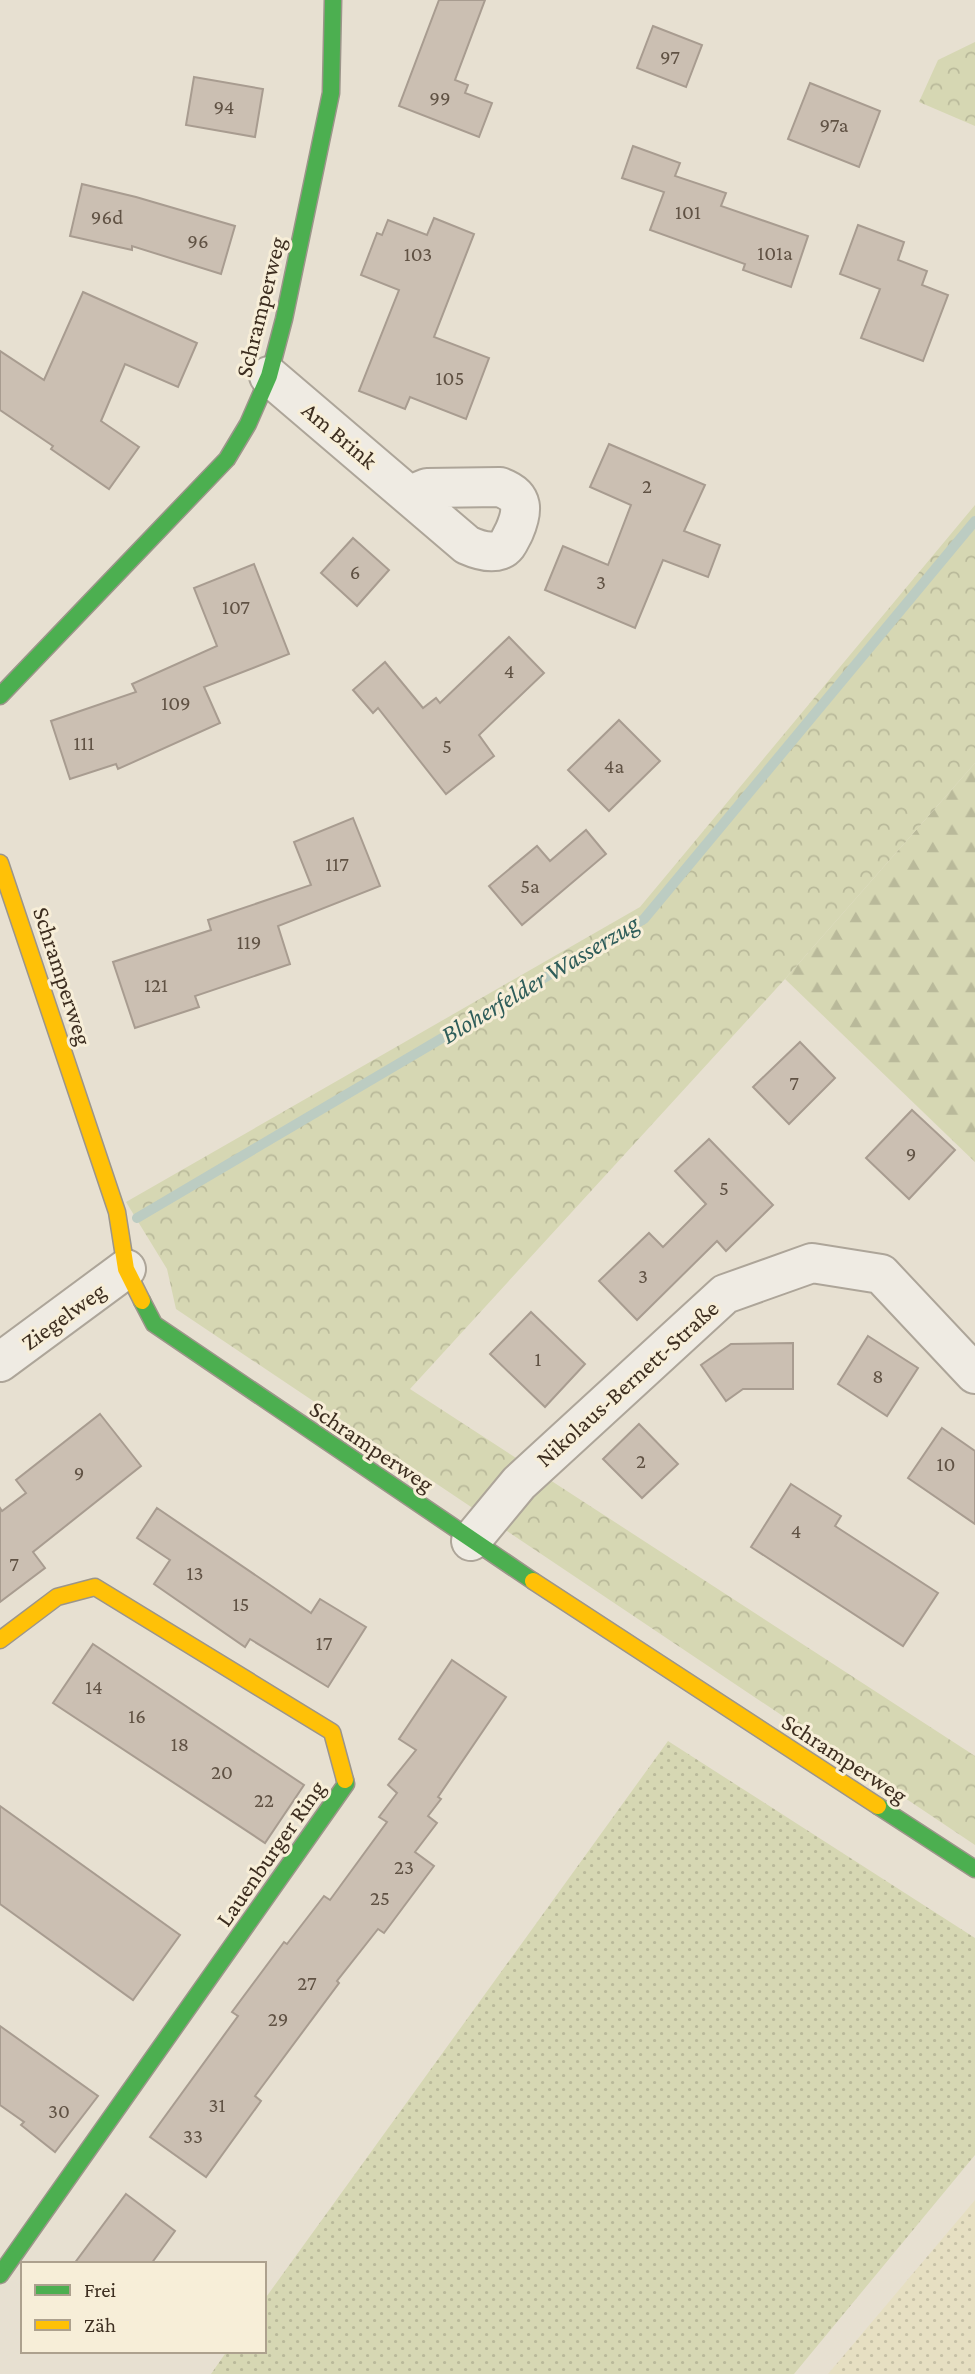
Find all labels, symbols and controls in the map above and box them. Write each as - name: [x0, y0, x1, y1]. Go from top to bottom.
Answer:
- house number: 97: [660, 45, 680, 69]
- house number: 99: [429, 86, 451, 110]
- house number: 94: [213, 95, 235, 119]
- house number: 97a: [819, 113, 849, 137]
- house number: 101: [675, 200, 701, 224]
- house number: 96d: [91, 205, 123, 229]
- house number: 96: [187, 229, 209, 253]
- street label: Schramperweg: [230, 234, 291, 380]
- house number: 101a: [757, 241, 793, 265]
- house number: 103: [404, 242, 432, 266]
- house number: 105: [436, 366, 464, 390]
- street label: Am Brink: [297, 396, 383, 475]
- house number: 2: [642, 474, 652, 498]
- house number: 6: [350, 560, 360, 584]
- house number: 3: [596, 570, 606, 594]
- house number: 107: [222, 595, 250, 619]
- house number: 4: [504, 659, 514, 683]
- house number: 109: [161, 691, 191, 715]
- house number: 111: [74, 731, 94, 755]
- house number: 5: [442, 734, 452, 758]
- house number: 4a: [604, 754, 624, 778]
- house number: 117: [325, 852, 349, 876]
- house number: 5a: [520, 874, 540, 898]
- street label: Schramperweg: [28, 903, 98, 1049]
- water label: Bloherfelder Wasserzug: [436, 908, 646, 1050]
- house number: 119: [237, 930, 261, 954]
- house number: 121: [144, 973, 168, 997]
- house number: 7: [789, 1071, 799, 1095]
- house number: 9: [906, 1142, 916, 1166]
- house number: 5: [719, 1176, 729, 1200]
- house number: 3: [638, 1264, 648, 1288]
- street label: Ziegelweg: [16, 1276, 111, 1356]
- street label: Nikolaus-Bernett-Straße: [530, 1294, 724, 1472]
- house number: 1: [535, 1347, 542, 1371]
- house number: 8: [872, 1364, 884, 1388]
- street label: Schramperweg: [305, 1395, 439, 1498]
- house number: 2: [636, 1449, 646, 1473]
- house number: 10: [937, 1452, 955, 1476]
- house number: 9: [74, 1461, 84, 1485]
- house number: 4: [791, 1519, 801, 1543]
- house number: 7: [9, 1552, 19, 1576]
- house number: 13: [187, 1561, 203, 1585]
- house number: 15: [233, 1592, 249, 1616]
- house number: 17: [316, 1631, 333, 1655]
- house number: 14: [85, 1675, 103, 1699]
- house number: 16: [128, 1704, 146, 1728]
- street label: Schramperweg: [777, 1708, 913, 1809]
- house number: 18: [171, 1732, 189, 1756]
- house number: 20: [211, 1760, 233, 1784]
- street label: Lauenburger Ring: [210, 1775, 330, 1931]
- house number: 22: [254, 1788, 274, 1812]
- house number: 23: [394, 1855, 414, 1879]
- house number: 25: [370, 1886, 390, 1910]
- house number: 27: [297, 1971, 317, 1995]
- house number: 29: [268, 2007, 288, 2031]
- house number: 31: [209, 2093, 225, 2117]
- house number: 30: [48, 2099, 70, 2123]
- house number: 33: [183, 2124, 203, 2148]
- legend: [21, 2262, 266, 2353]
- text: Frei: [84, 2278, 116, 2302]
- text: Zäh: [84, 2313, 116, 2337]

